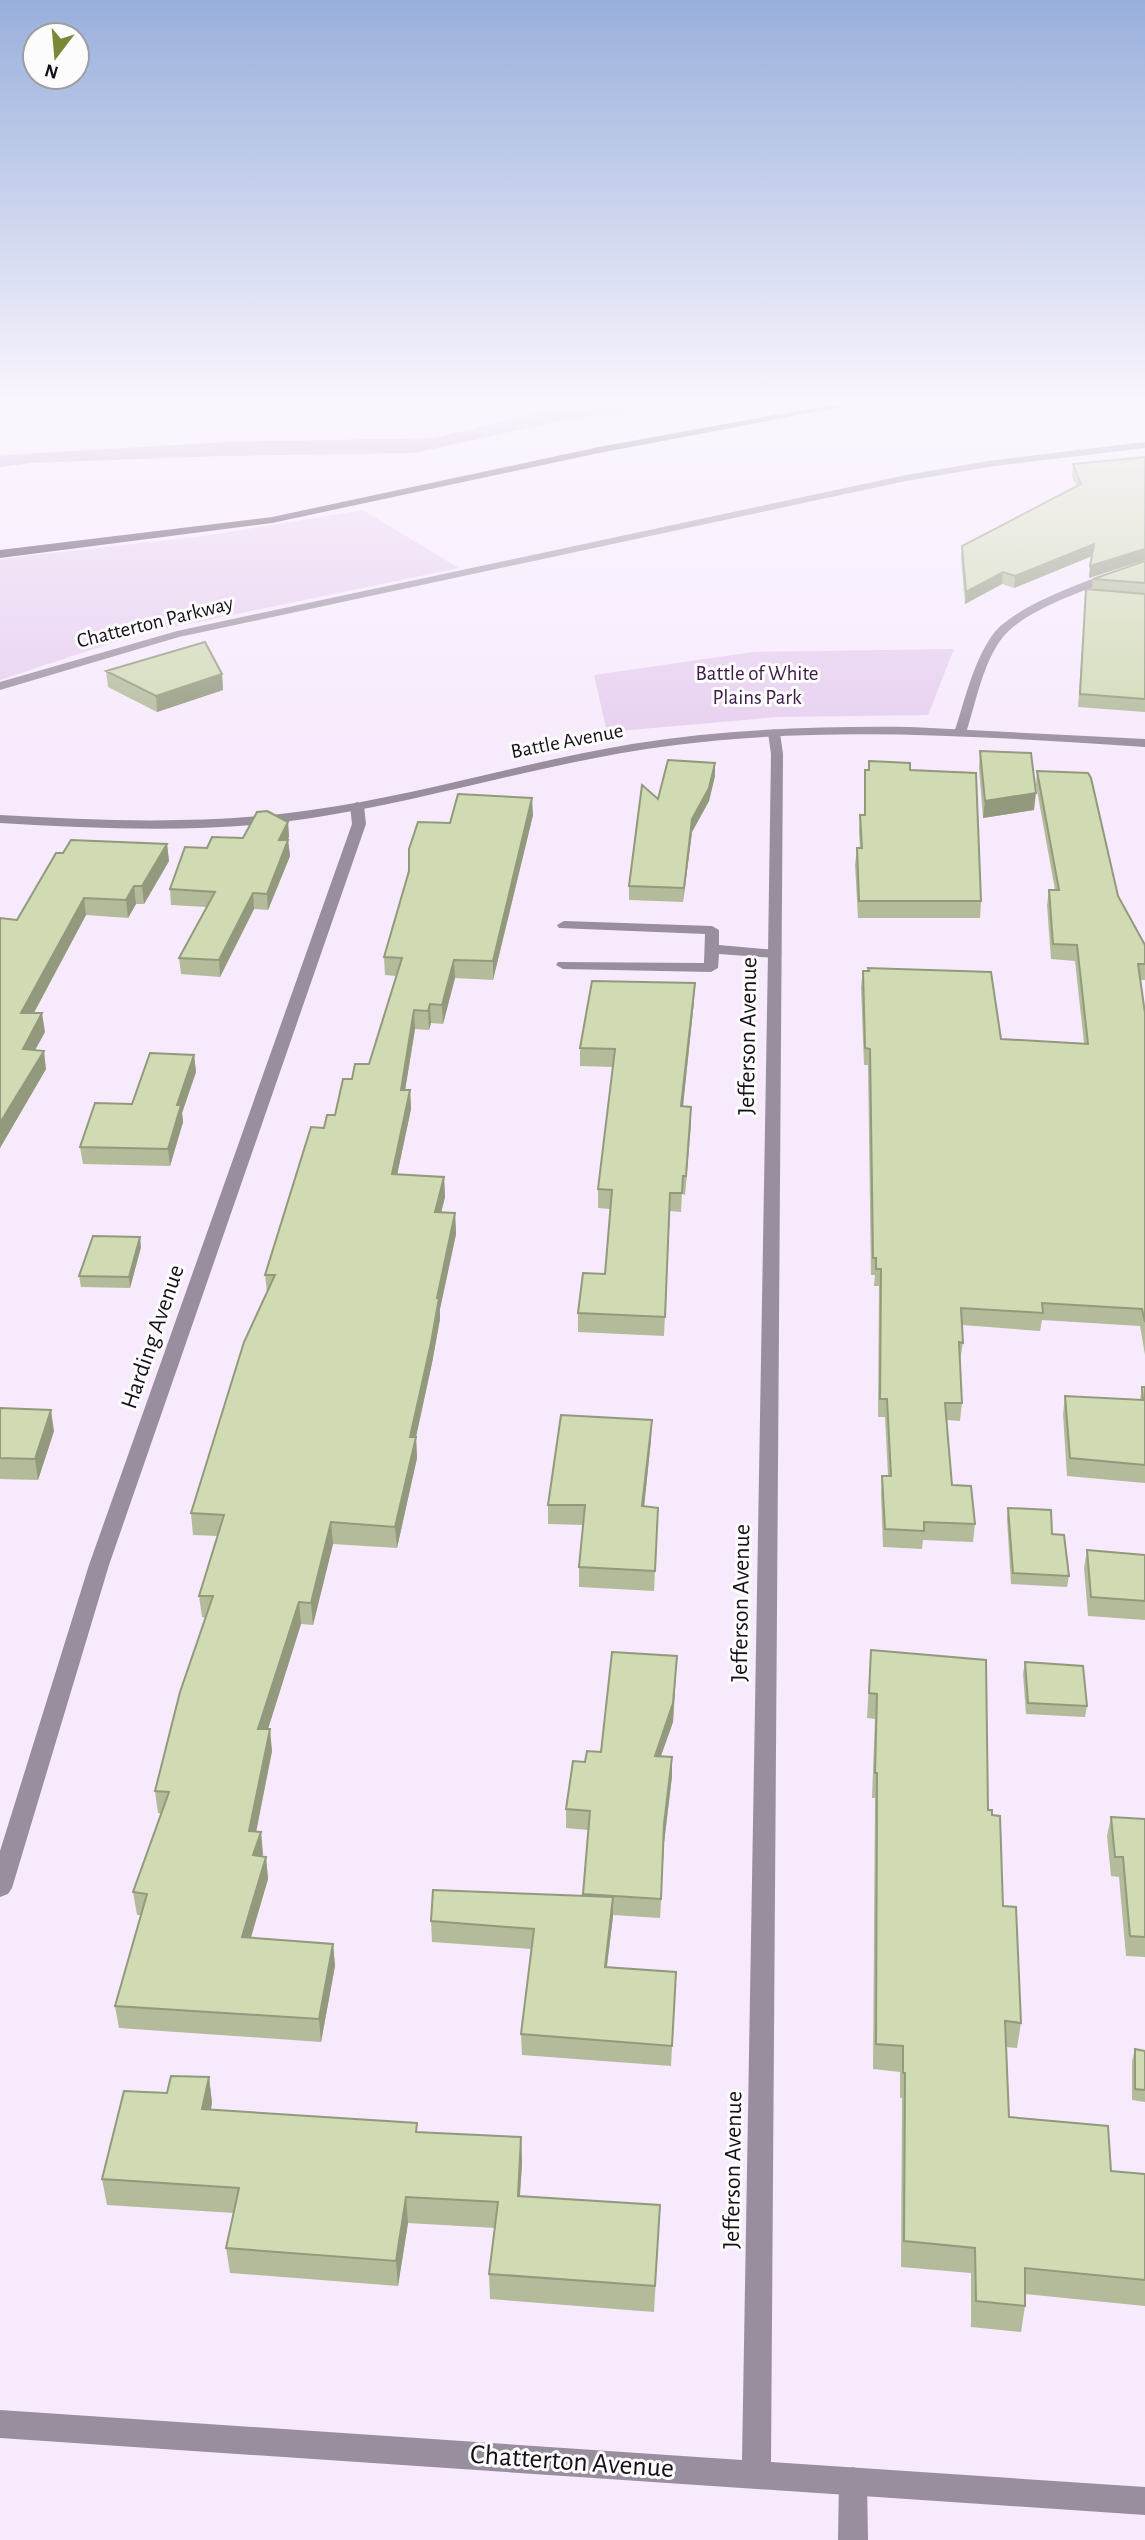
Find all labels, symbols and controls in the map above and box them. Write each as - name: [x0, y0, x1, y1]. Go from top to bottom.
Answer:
- north arrow: [21, 21, 91, 91]
- text: N: [43, 60, 61, 82]
- street label: Chatterton Parkway: [75, 592, 235, 652]
- park label: Battle of White Plains Park: [695, 663, 819, 708]
- street label: Battle Avenue: [509, 720, 625, 762]
- street label: Jefferson Avenue: [735, 957, 761, 1115]
- street label: Harding Avenue: [117, 1262, 189, 1412]
- street label: Jefferson Avenue: [728, 1524, 754, 1682]
- street label: Jefferson Avenue: [720, 2091, 746, 2249]
- street label: Chatterton Avenue: [469, 2441, 675, 2483]

